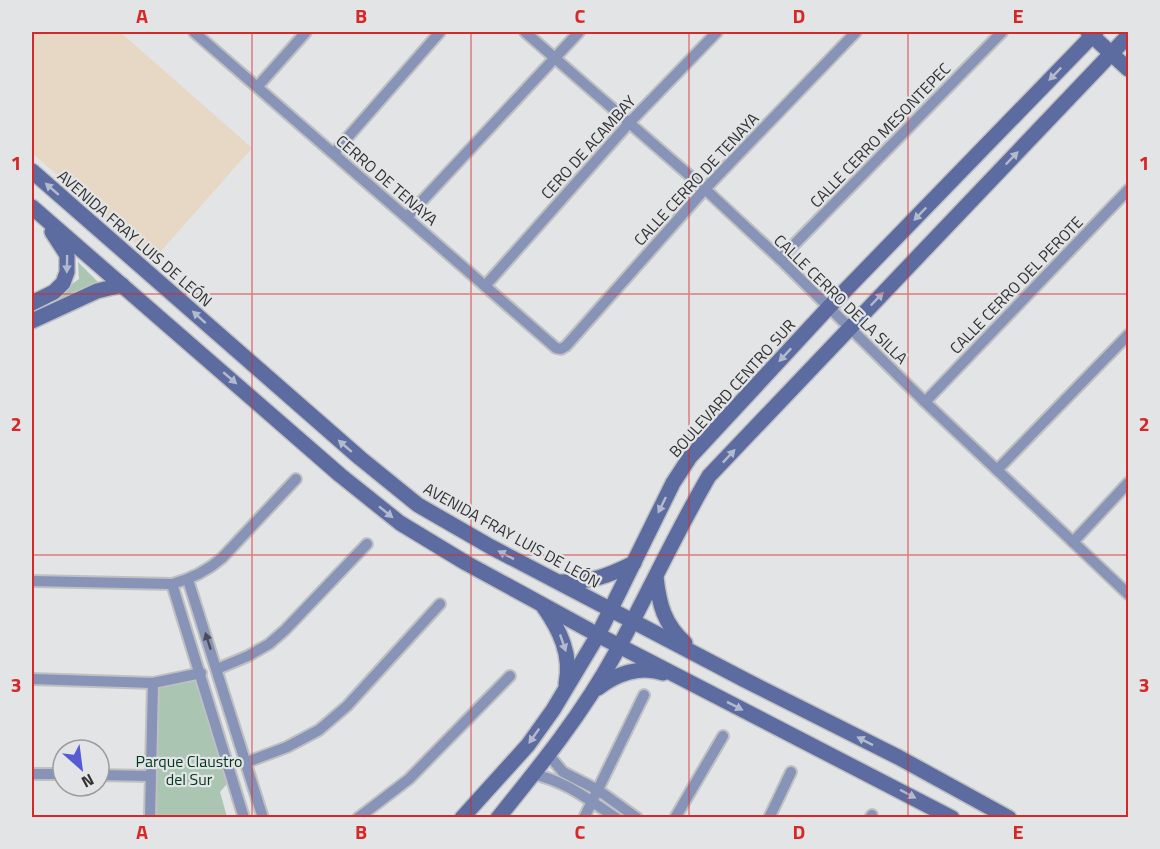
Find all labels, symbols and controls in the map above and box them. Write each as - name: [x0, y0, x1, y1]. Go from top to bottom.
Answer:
- text: A: [136, 0, 148, 31]
- text: B: [355, 0, 367, 31]
- text: C: [575, 0, 586, 31]
- text: D: [793, 0, 805, 31]
- text: E: [1012, 0, 1024, 31]
- street label: CALLE CERRO MESONTEPEC: [804, 57, 956, 213]
- one-way arrow: [1049, 66, 1063, 80]
- street label: CERO DE ACAMBAY: [535, 90, 641, 204]
- street label: CALLE CERRO DE TENAYA: [628, 107, 764, 251]
- street label: CERRO DE TENAYA: [331, 129, 444, 231]
- text: 1: [10, 147, 22, 178]
- text: 1: [1138, 147, 1150, 178]
- one-way arrow: [1005, 150, 1019, 165]
- street label: AVENIDA FRAY LUIS DE LEÓN: [52, 164, 218, 312]
- one-way arrow: [45, 183, 60, 196]
- one-way arrow: [913, 206, 927, 220]
- street label: CALLE CERRO DEL PEROTE: [944, 211, 1088, 359]
- street label: CALLE CERRO DE LA SILLA: [769, 228, 914, 370]
- one-way arrow: [62, 255, 71, 274]
- one-way arrow: [870, 291, 884, 306]
- one-way arrow: [192, 311, 207, 324]
- street label: BOULEVARD CENTRO SUR: [663, 313, 801, 463]
- one-way arrow: [778, 347, 792, 362]
- one-way arrow: [222, 371, 237, 384]
- text: 2: [10, 408, 22, 439]
- text: 2: [1138, 408, 1150, 439]
- one-way arrow: [338, 439, 353, 453]
- one-way arrow: [721, 449, 735, 463]
- street label: AVENIDA FRAY LUIS DE LEÓN: [419, 476, 605, 594]
- one-way arrow: [658, 496, 667, 513]
- one-way arrow: [379, 505, 394, 517]
- one-way arrow: [497, 551, 515, 561]
- one-way arrow: [203, 632, 212, 650]
- one-way arrow: [558, 634, 568, 652]
- text: 3: [10, 669, 22, 700]
- text: 3: [1138, 669, 1150, 700]
- one-way arrow: [726, 701, 743, 711]
- one-way arrow: [528, 728, 540, 744]
- one-way arrow: [857, 736, 874, 745]
- north arrow: [51, 738, 111, 798]
- park label: Parque Claustro del Sur: [135, 749, 243, 791]
- text: N: [78, 768, 99, 794]
- one-way arrow: [900, 789, 917, 799]
- text: A: [136, 816, 148, 847]
- text: B: [355, 816, 367, 847]
- text: C: [575, 816, 586, 847]
- text: D: [793, 816, 805, 847]
- text: E: [1012, 816, 1024, 847]

